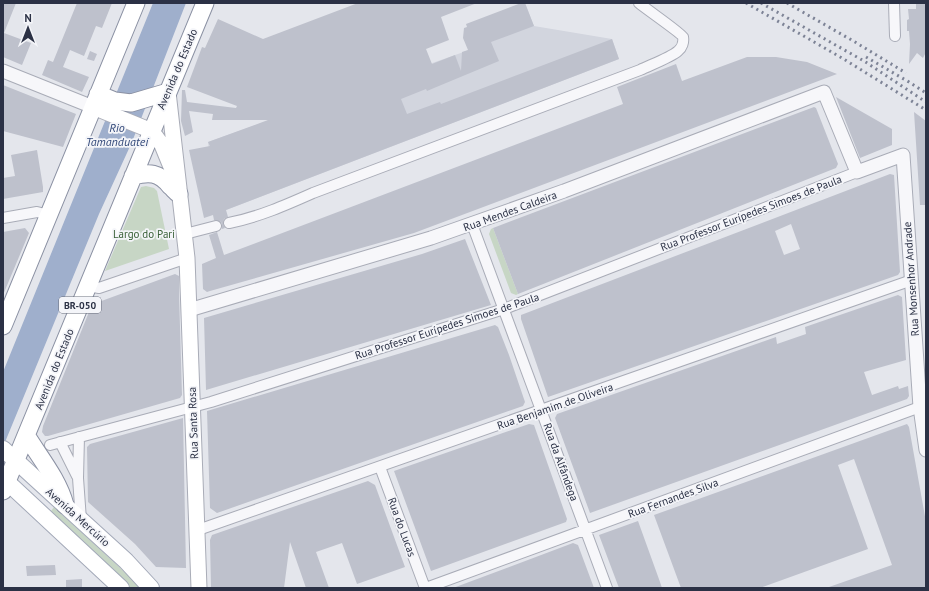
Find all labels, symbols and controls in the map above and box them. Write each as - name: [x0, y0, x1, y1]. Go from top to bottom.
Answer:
- north arrow: [8, 8, 48, 48]
- text: N: [24, 11, 32, 25]
- street label: Avenida do Estado: [154, 26, 200, 111]
- water label: Rio Tamanduateí: [86, 120, 150, 149]
- street label: Rua Professor Eurípedes Simoes de Paula: [658, 172, 844, 254]
- street label: Rua Mendes Caldeira: [461, 188, 559, 234]
- street label: Rua Monsenhor Andrade: [900, 221, 922, 337]
- park label: Largo do Pari: [113, 227, 175, 241]
- street label: Rua Professor Eurípedes Simoes de Paula: [353, 290, 541, 362]
- road number: BR-050: [59, 297, 101, 313]
- street label: Avenida do Estado: [31, 326, 77, 412]
- street label: Rua Benjamim de Oliveira: [495, 380, 615, 432]
- street label: Rua Santa Rosa: [185, 387, 201, 459]
- street label: Rua da Alfândega: [540, 421, 582, 503]
- street label: Rua Fernandes Silva: [626, 475, 720, 521]
- street label: Avenida Mercúrio: [43, 484, 113, 550]
- street label: Rua do Lucas: [385, 495, 419, 559]

